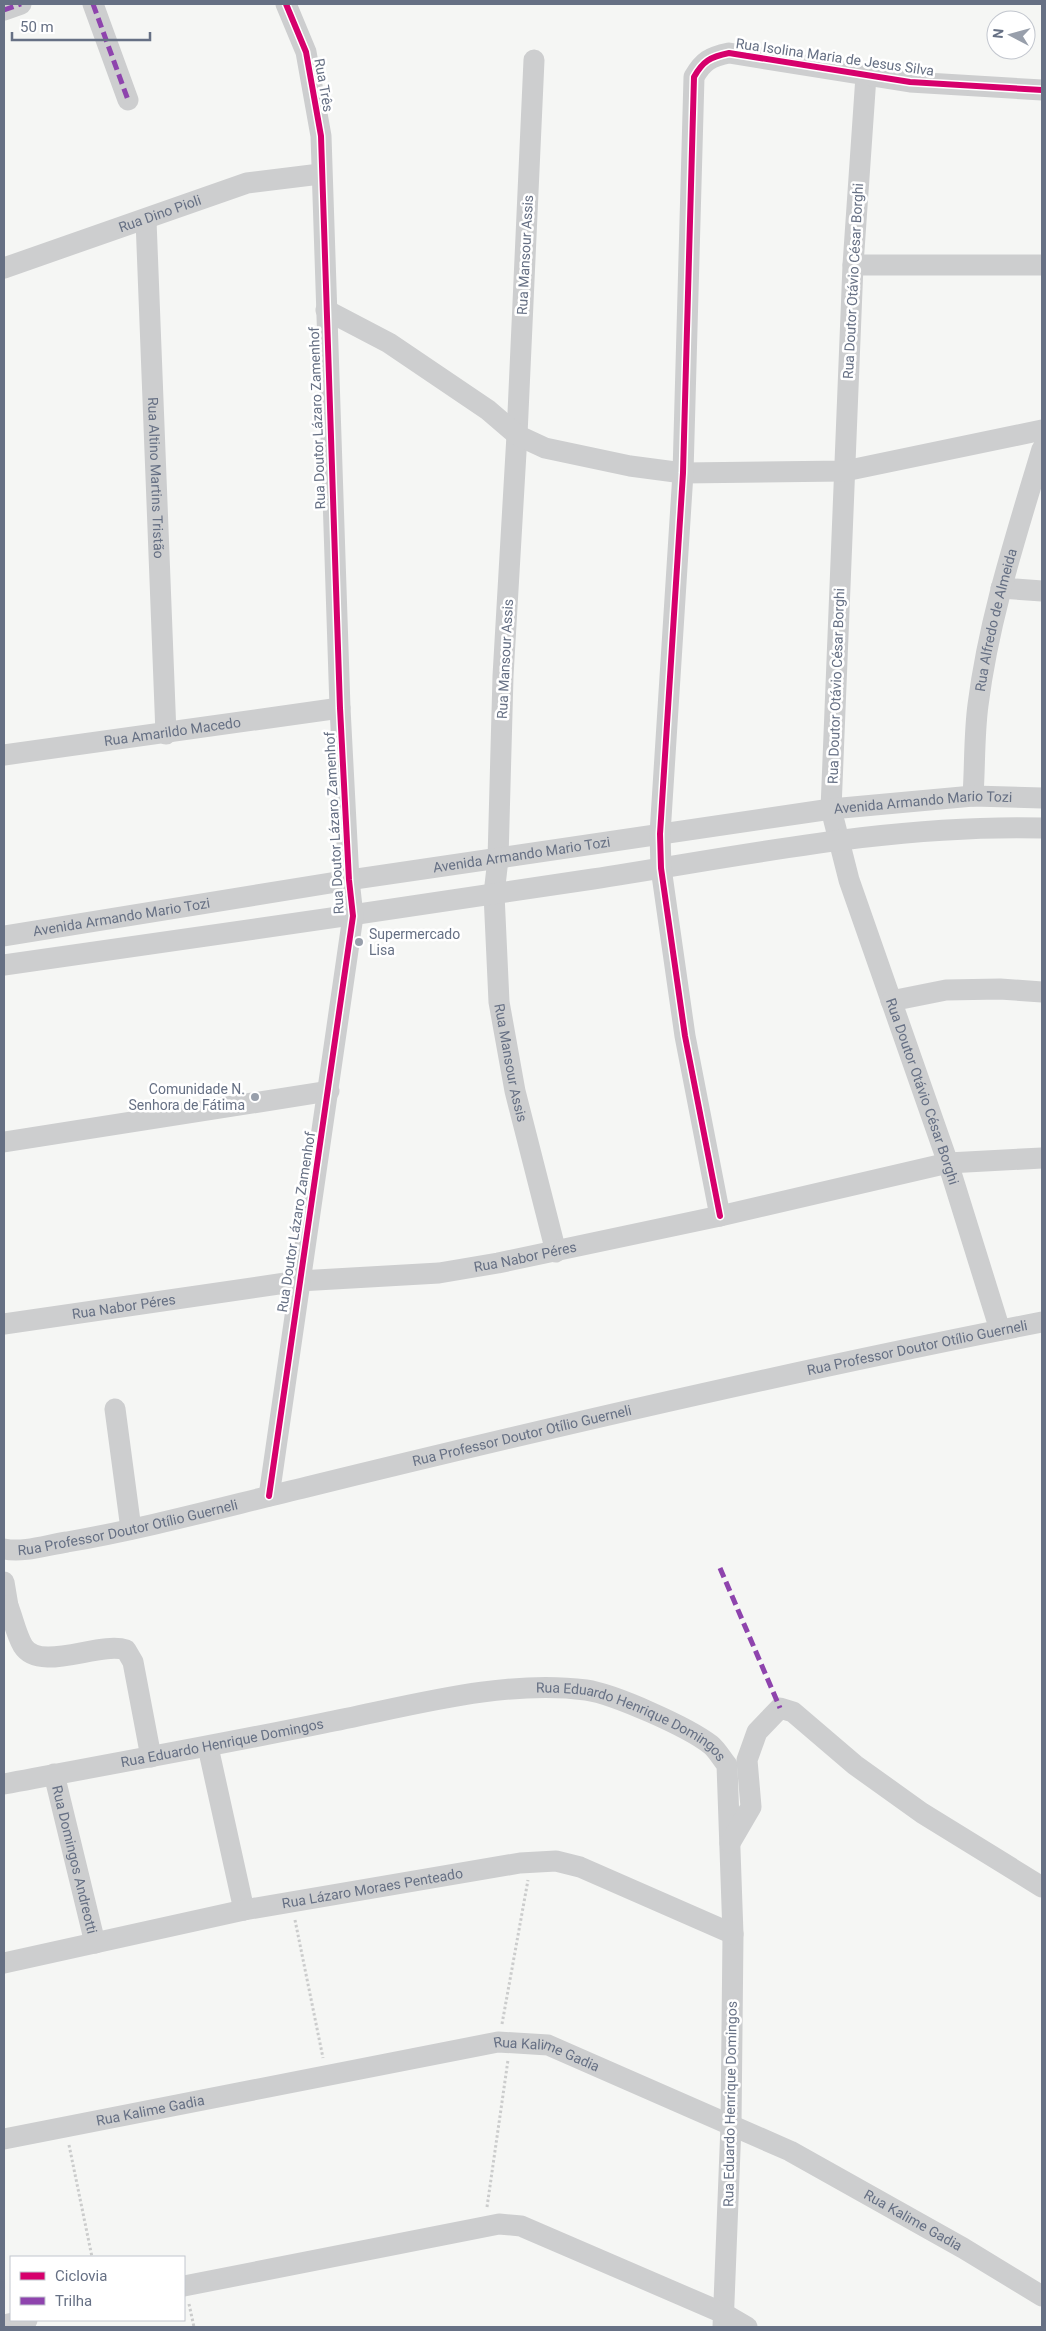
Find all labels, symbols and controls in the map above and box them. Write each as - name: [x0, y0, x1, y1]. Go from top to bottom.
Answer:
- scale bar: [12, 10, 150, 42]
- north arrow: [986, 10, 1036, 60]
- text: 50 m: [20, 18, 54, 36]
- text: N: [990, 28, 1007, 39]
- street label: Rua Isolina Maria de Jesus Silva: [735, 35, 935, 79]
- street label: Rua Três: [311, 57, 337, 113]
- street label: Rua Doutor Otávio César Borghi: [840, 183, 866, 379]
- street label: Rua Dino Pioli: [116, 192, 203, 235]
- street label: Rua Mansour Assis: [514, 194, 536, 316]
- street label: Rua Doutor Lázaro Zamenhof: [306, 326, 328, 510]
- street label: Rua Altino Martins Tristão: [145, 397, 167, 559]
- street label: Rua Alfredo de Almeida: [972, 547, 1020, 693]
- street label: Rua Doutor Otávio César Borghi: [825, 588, 847, 784]
- street label: Rua Mansour Assis: [494, 598, 516, 720]
- street label: Rua Amarildo Macedo: [103, 714, 242, 749]
- street label: Rua Doutor Lázaro Zamenhof: [321, 731, 347, 915]
- street label: Avenida Armando Mario Tozi: [833, 788, 1012, 817]
- street label: Avenida Armando Mario Tozi: [432, 834, 611, 876]
- street label: Avenida Armando Mario Tozi: [32, 895, 211, 939]
- place label: Supermercado Lisa: [369, 926, 460, 958]
- marker: Supermercado Lisa: [353, 936, 365, 948]
- street label: Rua Doutor Otávio César Borghi: [883, 996, 962, 1187]
- street label: Rua Mansour Assis: [491, 1002, 531, 1124]
- place label: Comunidade N. Senhora de Fátima: [128, 1081, 245, 1113]
- marker: Comunidade N. Senhora de Fátima: [249, 1091, 261, 1103]
- street label: Rua Doutor Lázaro Zamenhof: [274, 1130, 318, 1314]
- street label: Rua Nabor Péres: [472, 1239, 578, 1275]
- street label: Rua Nabor Péres: [71, 1291, 177, 1322]
- street label: Rua Professor Doutor Otílio Guerneli: [806, 1317, 1029, 1378]
- street label: Rua Professor Doutor Otílio Guerneli: [411, 1402, 633, 1469]
- street label: Rua Professor Doutor Otílio Guerneli: [17, 1496, 239, 1558]
- street label: Rua Eduardo Henrique Domingos: [536, 1679, 729, 1764]
- street label: Rua Eduardo Henrique Domingos: [120, 1715, 325, 1770]
- street label: Rua Domingos Andreotti: [49, 1784, 100, 1935]
- street label: Rua Lázaro Moraes Penteado: [281, 1865, 464, 1911]
- street label: Rua Eduardo Henrique Domingos: [720, 2001, 740, 2207]
- street label: Rua Kalime Gadia: [492, 2033, 602, 2075]
- street label: Rua Kalime Gadia: [95, 2092, 206, 2129]
- street label: Rua Kalime Gadia: [861, 2186, 965, 2254]
- legend: [10, 2256, 185, 2321]
- text: Ciclovia: [55, 2267, 107, 2285]
- text: Trilha: [55, 2292, 92, 2310]

